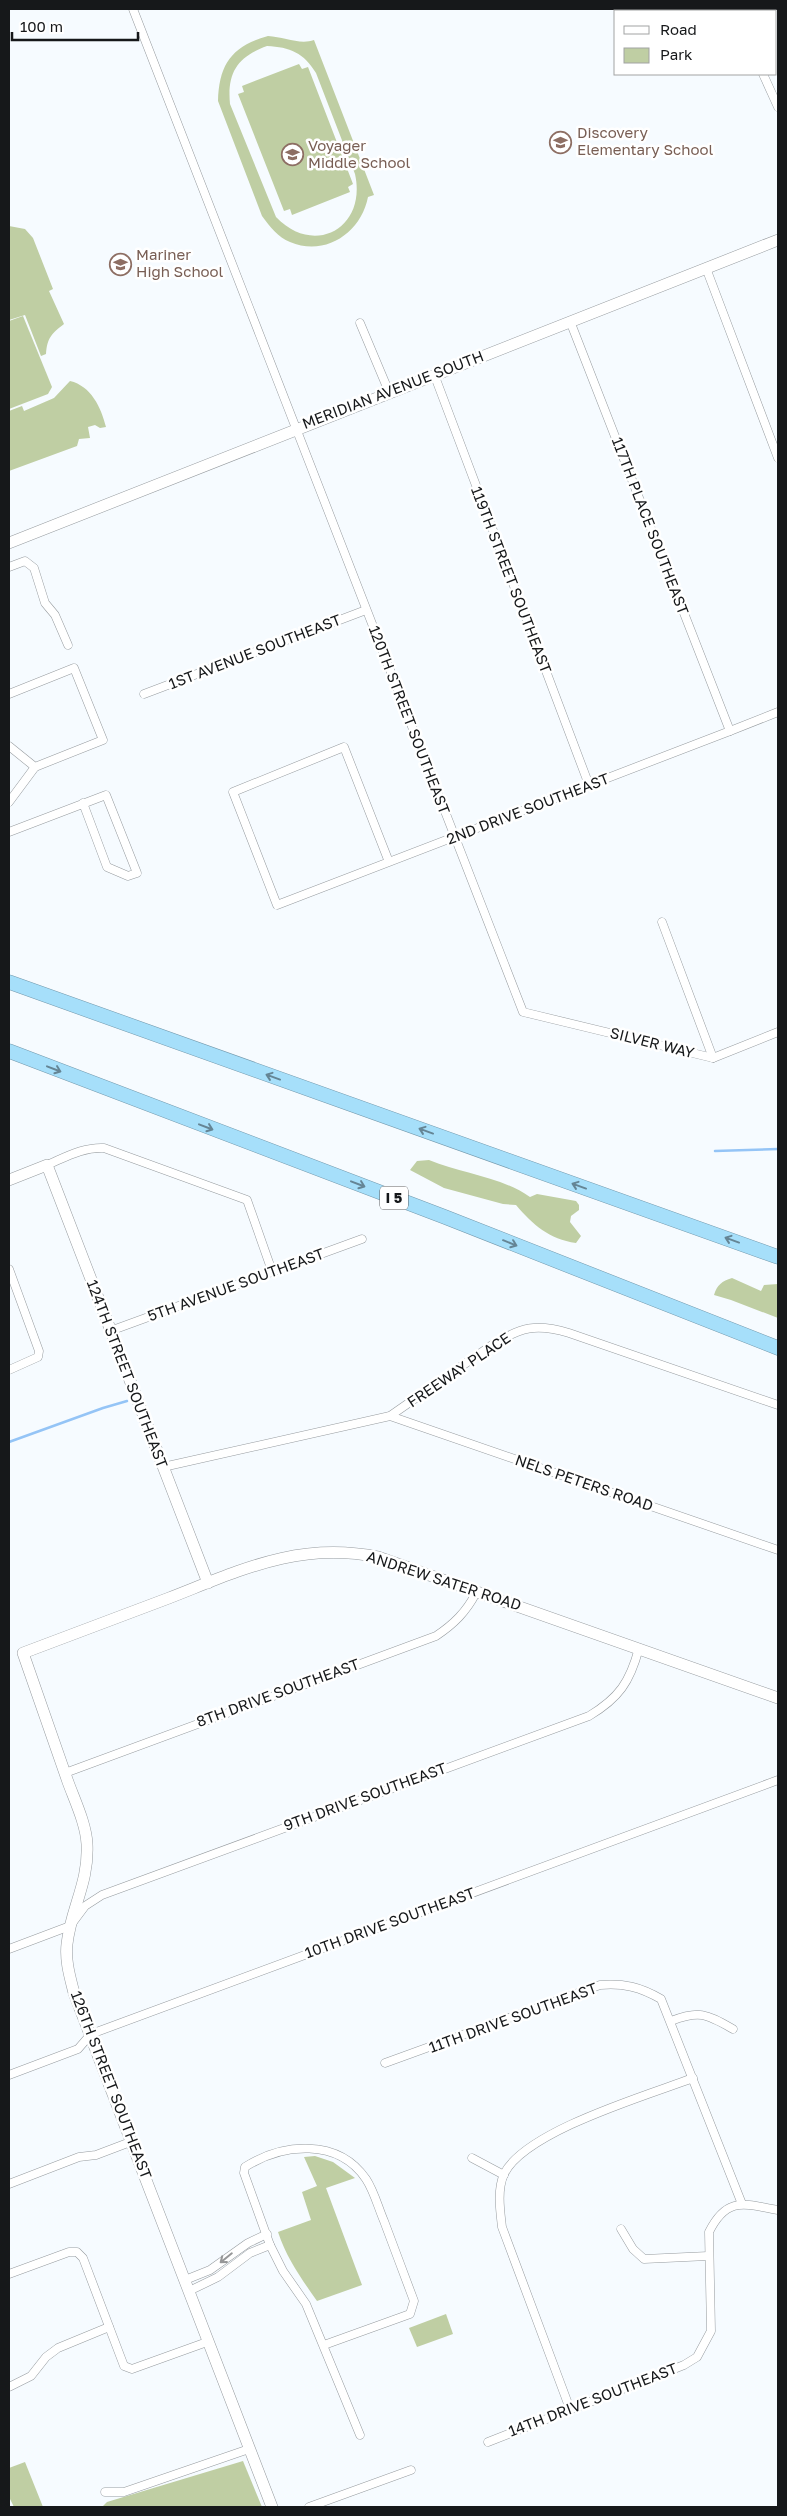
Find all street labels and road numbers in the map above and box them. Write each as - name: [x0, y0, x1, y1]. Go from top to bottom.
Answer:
- street label: MERIDIAN AVENUE SOUTH: [299, 346, 486, 432]
- street label: 117TH PLACE SOUTHEAST: [609, 434, 693, 617]
- street label: 119TH STREET SOUTHEAST: [468, 484, 556, 676]
- street label: 1ST AVENUE SOUTHEAST: [166, 610, 343, 692]
- street label: 120TH STREET SOUTHEAST: [366, 623, 454, 816]
- street label: 2ND DRIVE SOUTHEAST: [444, 769, 612, 847]
- street label: SILVER WAY: [608, 1023, 697, 1061]
- road number: I 5: [380, 1186, 408, 1210]
- street label: 5TH AVENUE SOUTHEAST: [145, 1244, 326, 1324]
- street label: 124TH STREET SOUTHEAST: [84, 1277, 172, 1470]
- street label: FREEWAY PLACE: [403, 1328, 514, 1410]
- street label: NELS PETERS ROAD: [513, 1450, 656, 1514]
- street label: ANDREW SATER ROAD: [365, 1547, 524, 1614]
- street label: 8TH DRIVE SOUTHEAST: [194, 1654, 362, 1730]
- street label: 9TH DRIVE SOUTHEAST: [281, 1758, 449, 1834]
- street label: 10TH DRIVE SOUTHEAST: [302, 1883, 477, 1961]
- street label: 11TH DRIVE SOUTHEAST: [426, 1978, 599, 2056]
- street label: 126TH STREET SOUTHEAST: [68, 1988, 156, 2181]
- street label: 14TH DRIVE SOUTHEAST: [506, 2359, 680, 2440]

